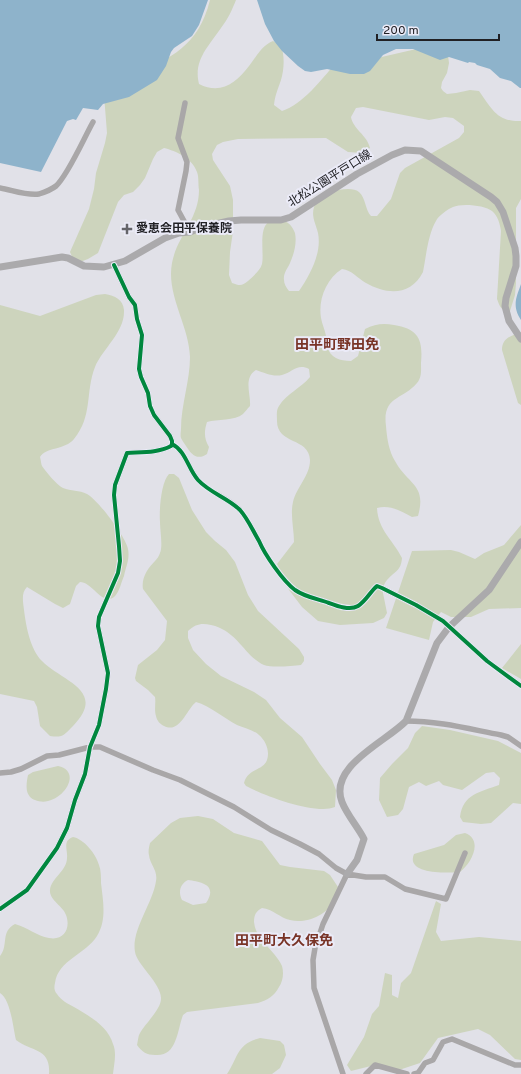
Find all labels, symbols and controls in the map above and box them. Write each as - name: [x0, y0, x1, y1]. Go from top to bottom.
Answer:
- scale bar: [377, 16, 499, 42]
- text: 200 m: [383, 23, 419, 39]
- street label: 北松公園平戸口線: [285, 147, 375, 211]
- place label: 愛恵会田平保養院: [136, 221, 232, 237]
- marker: 愛恵会田平保養院: [121, 223, 133, 235]
- district label: 田平町野田免: [295, 337, 379, 354]
- district label: 田平町大久保免: [235, 933, 333, 950]

